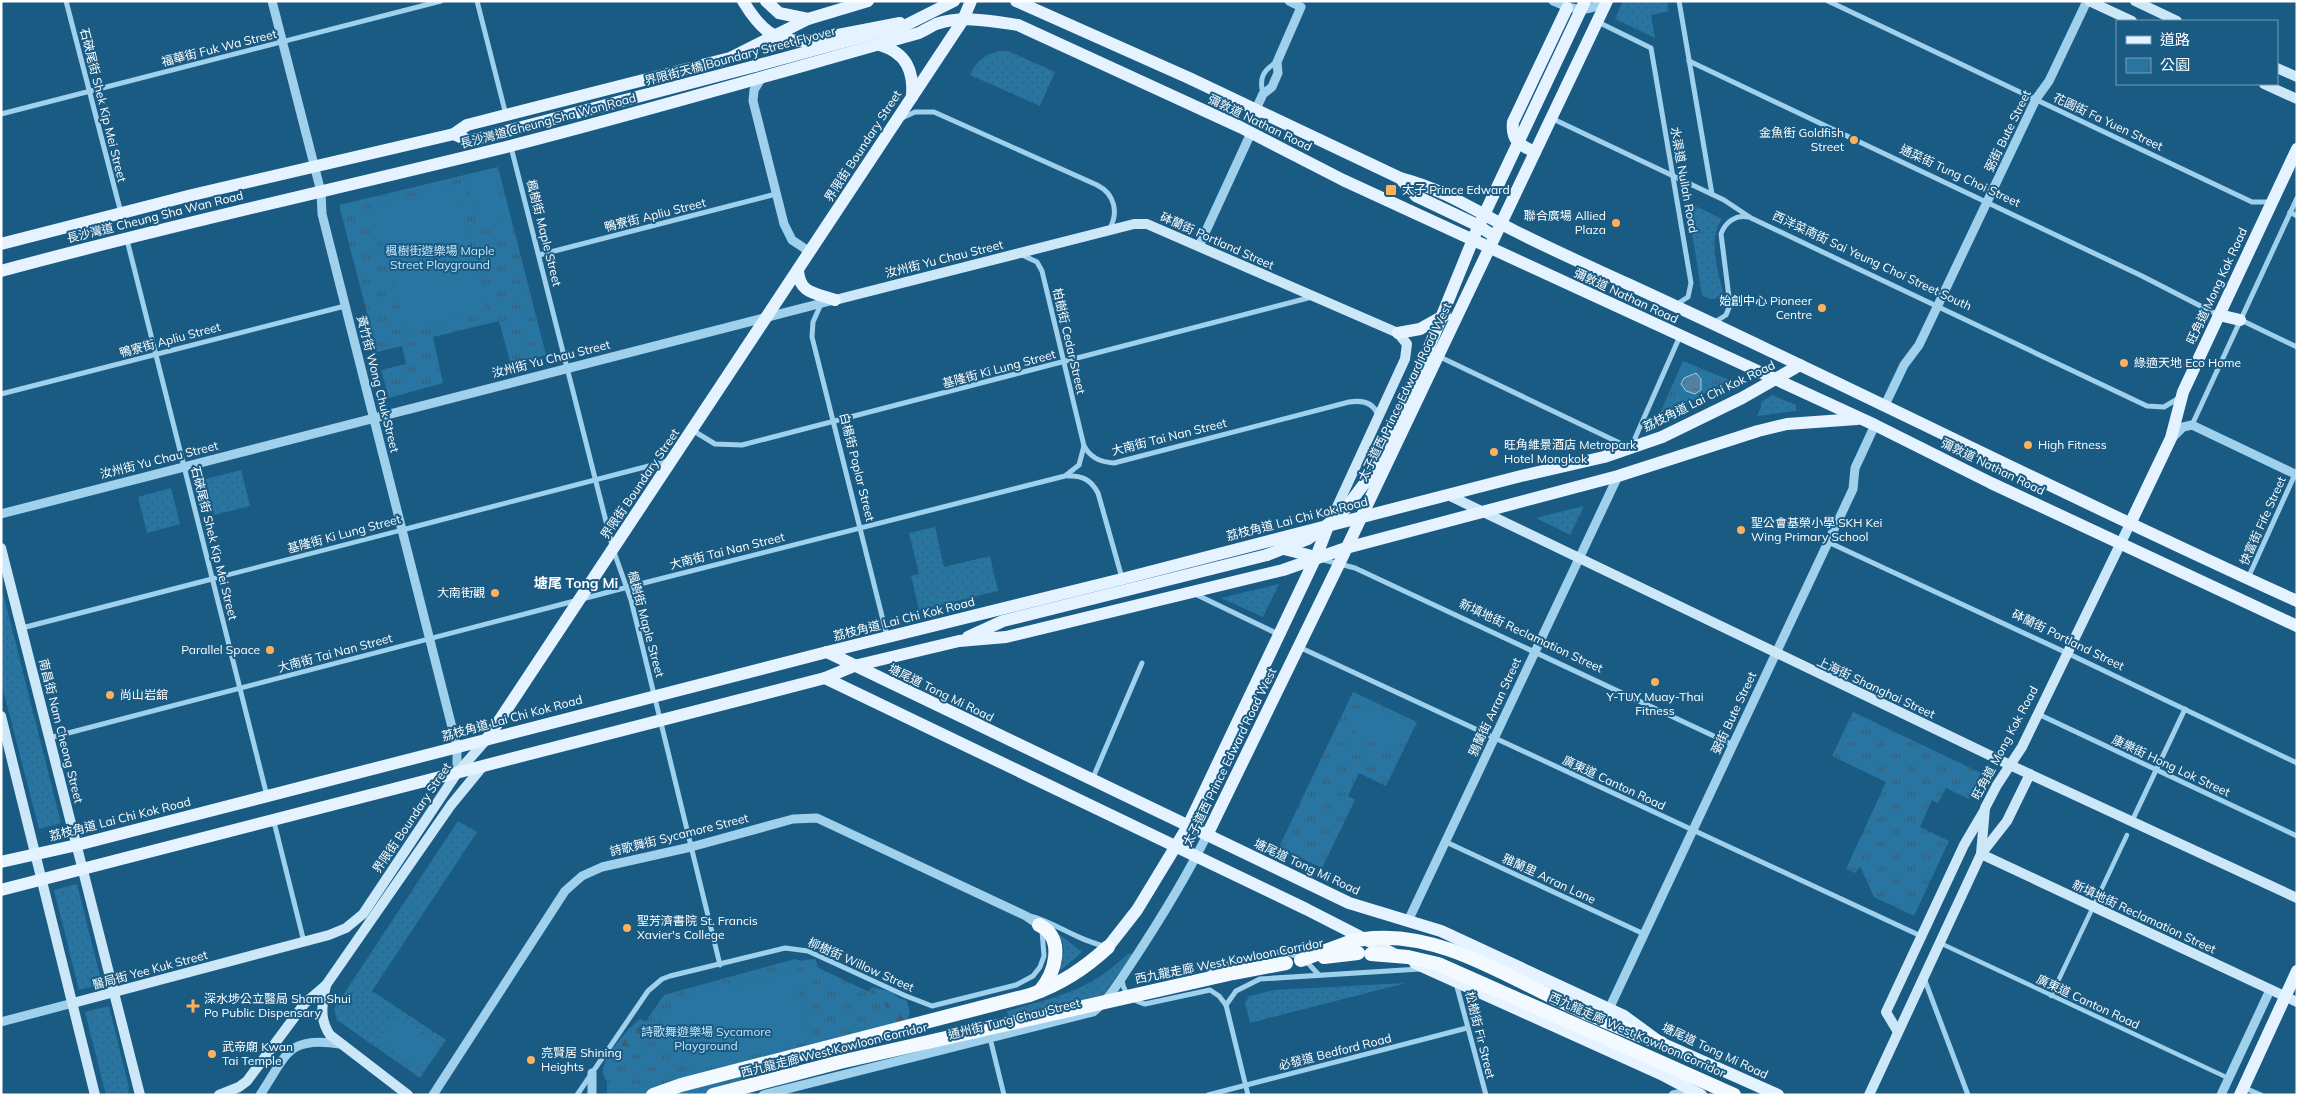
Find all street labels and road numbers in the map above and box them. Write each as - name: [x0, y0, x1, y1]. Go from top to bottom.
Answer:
- street label: 界限街天橋 Boundary Street Flyover: [643, 23, 838, 88]
- street label: 石硤尾街 Shek Kip Mei Street: [77, 26, 130, 183]
- street label: 福華街 Fuk Wa Street: [160, 26, 278, 69]
- street label: 界限街 Boundary Street: [821, 87, 904, 204]
- street label: 弼街 Bute Street: [1981, 87, 2034, 174]
- street label: 長沙灣道 Cheung Sha Wan Road: [458, 90, 637, 151]
- street label: 花園街 Fa Yuen Street: [2051, 90, 2165, 154]
- street label: 彌敦道 Nathan Road: [1206, 91, 1314, 154]
- street label: 水渠道 Nullah Road: [1668, 126, 1701, 234]
- street label: 通菜街 Tung Choi Street: [1898, 141, 2023, 210]
- street label: 楓樹街 Maple Street: [524, 178, 565, 288]
- street label: 長沙灣道 Cheung Sha Wan Road: [65, 187, 245, 246]
- street label: 鴨寮街 Apliu Street: [603, 195, 707, 234]
- street label: 西洋菜南街 Sai Yeung Choi Street South: [1770, 208, 1974, 313]
- street label: 砵蘭街 Portland Street: [1158, 209, 1276, 272]
- street label: 旺角道 Mong Kok Road: [2183, 225, 2250, 346]
- street label: 汝州街 Yu Chau Street: [883, 237, 1005, 280]
- street label: 彌敦道 Nathan Road: [1572, 265, 1681, 326]
- street label: 柏樹街 Cedar Street: [1050, 286, 1089, 395]
- street label: 太子道西 Prince Edward Road West: [1355, 300, 1454, 483]
- street label: 黃竹街 Wong Chuk Street: [354, 314, 403, 454]
- street label: 鴨寮街 Apliu Street: [118, 319, 222, 360]
- street label: 汝州街 Yu Chau Street: [490, 337, 612, 380]
- street label: 基隆街 Ki Lung Street: [941, 346, 1057, 391]
- street label: 荔枝角道 Lai Chi Kok Road: [1640, 357, 1777, 434]
- street label: 白楊街 Poplar Street: [837, 411, 878, 523]
- street label: 大南街 Tai Nan Street: [1110, 415, 1228, 458]
- street label: 界限街 Boundary Street: [597, 426, 682, 542]
- street label: 彌敦道 Nathan Road: [1939, 435, 2047, 498]
- street label: 汝州街 Yu Chau Street: [98, 438, 220, 481]
- street label: 石硤尾街 Shek Kip Mei Street: [188, 464, 241, 621]
- street label: 快富街 Fife Street: [2236, 474, 2289, 567]
- street label: 荔枝角道 Lai Chi Kok Road: [1225, 494, 1369, 543]
- street label: 基隆街 Ki Lung Street: [286, 511, 402, 556]
- street label: 大南街 Tai Nan Street: [668, 529, 786, 572]
- street label: 楓樹街 Maple Street: [625, 569, 668, 679]
- street label: 荔枝角道 Lai Chi Kok Road: [832, 594, 976, 643]
- street label: 新填地街 Reclamation Street: [1457, 596, 1605, 675]
- street label: 砵蘭街 Portland Street: [2010, 606, 2127, 673]
- street label: 大南街 Tai Nan Street: [276, 630, 394, 675]
- street label: 上海街 Shanghai Street: [1815, 654, 1938, 722]
- street label: 鴉蘭街 Arran Street: [1465, 655, 1524, 759]
- street label: 南昌街 Nam Cheong Street: [36, 657, 87, 805]
- street label: 塘尾道 Tong Mi Road: [886, 661, 996, 725]
- street label: 太子道西 Prince Edward Road West: [1180, 665, 1279, 848]
- street label: 弼街 Bute Street: [1708, 669, 1759, 756]
- street label: 旺角道 Mong Kok Road: [1968, 683, 2041, 802]
- street label: 荔枝角道 Lai Chi Kok Road: [440, 691, 584, 744]
- street label: 康樂街 Hong Lok Street: [2110, 732, 2233, 799]
- street label: 廣東道 Canton Road: [1560, 752, 1668, 813]
- street label: 界限街 Boundary Street: [369, 760, 454, 876]
- street label: 荔枝角道 Lai Chi Kok Road: [48, 794, 192, 843]
- street label: 詩歌舞街 Sycamore Street: [608, 810, 750, 859]
- street label: 塘尾道 Tong Mi Road: [1252, 835, 1363, 898]
- street label: 雅蘭里 Arran Lane: [1500, 850, 1598, 907]
- street label: 新填地街 Reclamation Street: [2070, 877, 2218, 956]
- street label: 柳樹街 Willow Street: [806, 934, 917, 995]
- street label: 西九龍走廊 West Kowloon Corridor: [1133, 935, 1325, 986]
- street label: 醫局街 Yee Kuk Street: [91, 947, 209, 992]
- street label: 廣東道 Canton Road: [2034, 971, 2142, 1032]
- street label: 西九龍走廊 West Kowloon Corridor: [1547, 989, 1728, 1081]
- street label: 松樹街 Fir Street: [1462, 990, 1499, 1080]
- street label: 通州街 Tung Chau Street: [946, 995, 1081, 1042]
- street label: 西九龍走廊 West Kowloon Corridor: [739, 1019, 929, 1080]
- street label: 塘尾道 Tong Mi Road: [1660, 1019, 1771, 1082]
- street label: 必發道 Bedford Road: [1277, 1030, 1393, 1073]

